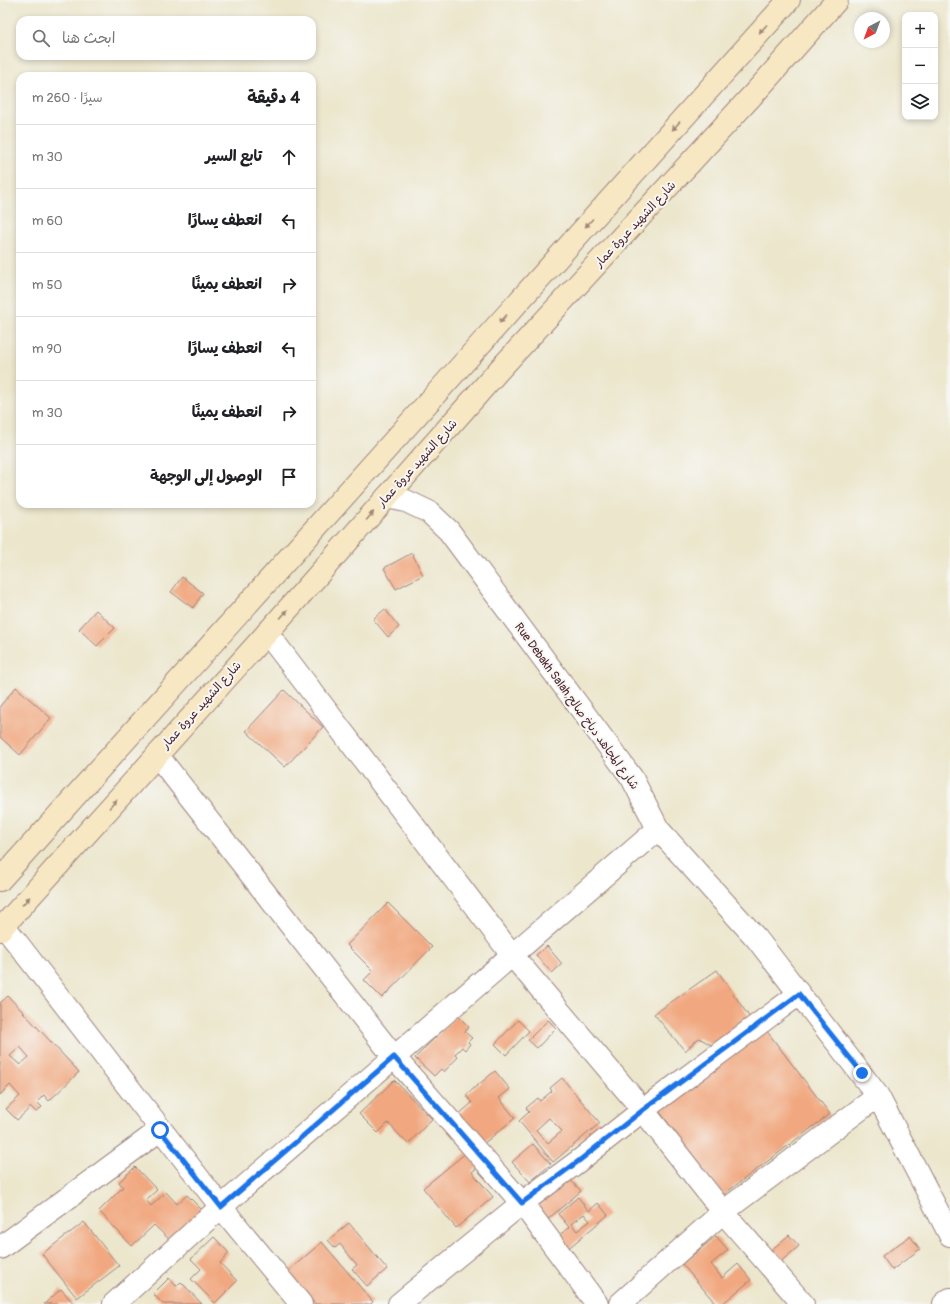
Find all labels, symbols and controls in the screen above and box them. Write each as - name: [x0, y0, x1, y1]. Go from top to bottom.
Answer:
- north arrow: [854, 12, 890, 48]
- map controls: [902, 12, 938, 120]
- button: +: [902, 12, 938, 48]
- search box: [16, 16, 316, 60]
- one-way arrow: [758, 24, 768, 34]
- icon: search: [30, 27, 52, 49]
- text: ابحث هنا: [62, 29, 115, 48]
- button: −: [902, 48, 938, 84]
- button: layers: [902, 84, 938, 120]
- text: 4 دقيقة: [247, 87, 300, 108]
- text: سيرًا · 260 m: [32, 90, 103, 106]
- one-way arrow: [672, 121, 681, 131]
- icon: ahead: [278, 146, 300, 168]
- text: تابع السير: [205, 147, 262, 166]
- text: 30 m: [32, 149, 63, 165]
- street label: شارع الشهيد عروة عمار: [591, 178, 680, 272]
- icon: left: [278, 210, 300, 232]
- text: انعطف يسارًا: [188, 211, 262, 230]
- text: 60 m: [32, 213, 63, 229]
- one-way arrow: [585, 217, 594, 228]
- icon: right: [278, 274, 300, 296]
- text: انعطف يمينًا: [192, 275, 262, 294]
- text: 50 m: [32, 277, 62, 293]
- one-way arrow: [498, 314, 507, 325]
- icon: left: [278, 338, 300, 360]
- text: انعطف يسارًا: [188, 339, 262, 358]
- text: 90 m: [32, 341, 62, 357]
- icon: right: [278, 402, 300, 424]
- text: انعطف يمينًا: [192, 403, 262, 422]
- text: 30 m: [32, 405, 63, 421]
- street label: شارع الشهيد عروة عمار: [373, 416, 461, 512]
- icon: arrive: [278, 466, 300, 488]
- text: الوصول إلى الوجهة: [150, 467, 262, 486]
- one-way arrow: [365, 511, 374, 522]
- one-way arrow: [279, 609, 288, 619]
- street label: Rue Debakh Salah,شارع المجاهد دباخ صالح: [510, 620, 642, 793]
- street label: شارع الشهيد عروة عمار: [157, 658, 245, 754]
- one-way arrow: [108, 799, 117, 809]
- one-way arrow: [21, 897, 30, 906]
- route end: [853, 1064, 871, 1082]
- route start: [151, 1121, 169, 1139]

